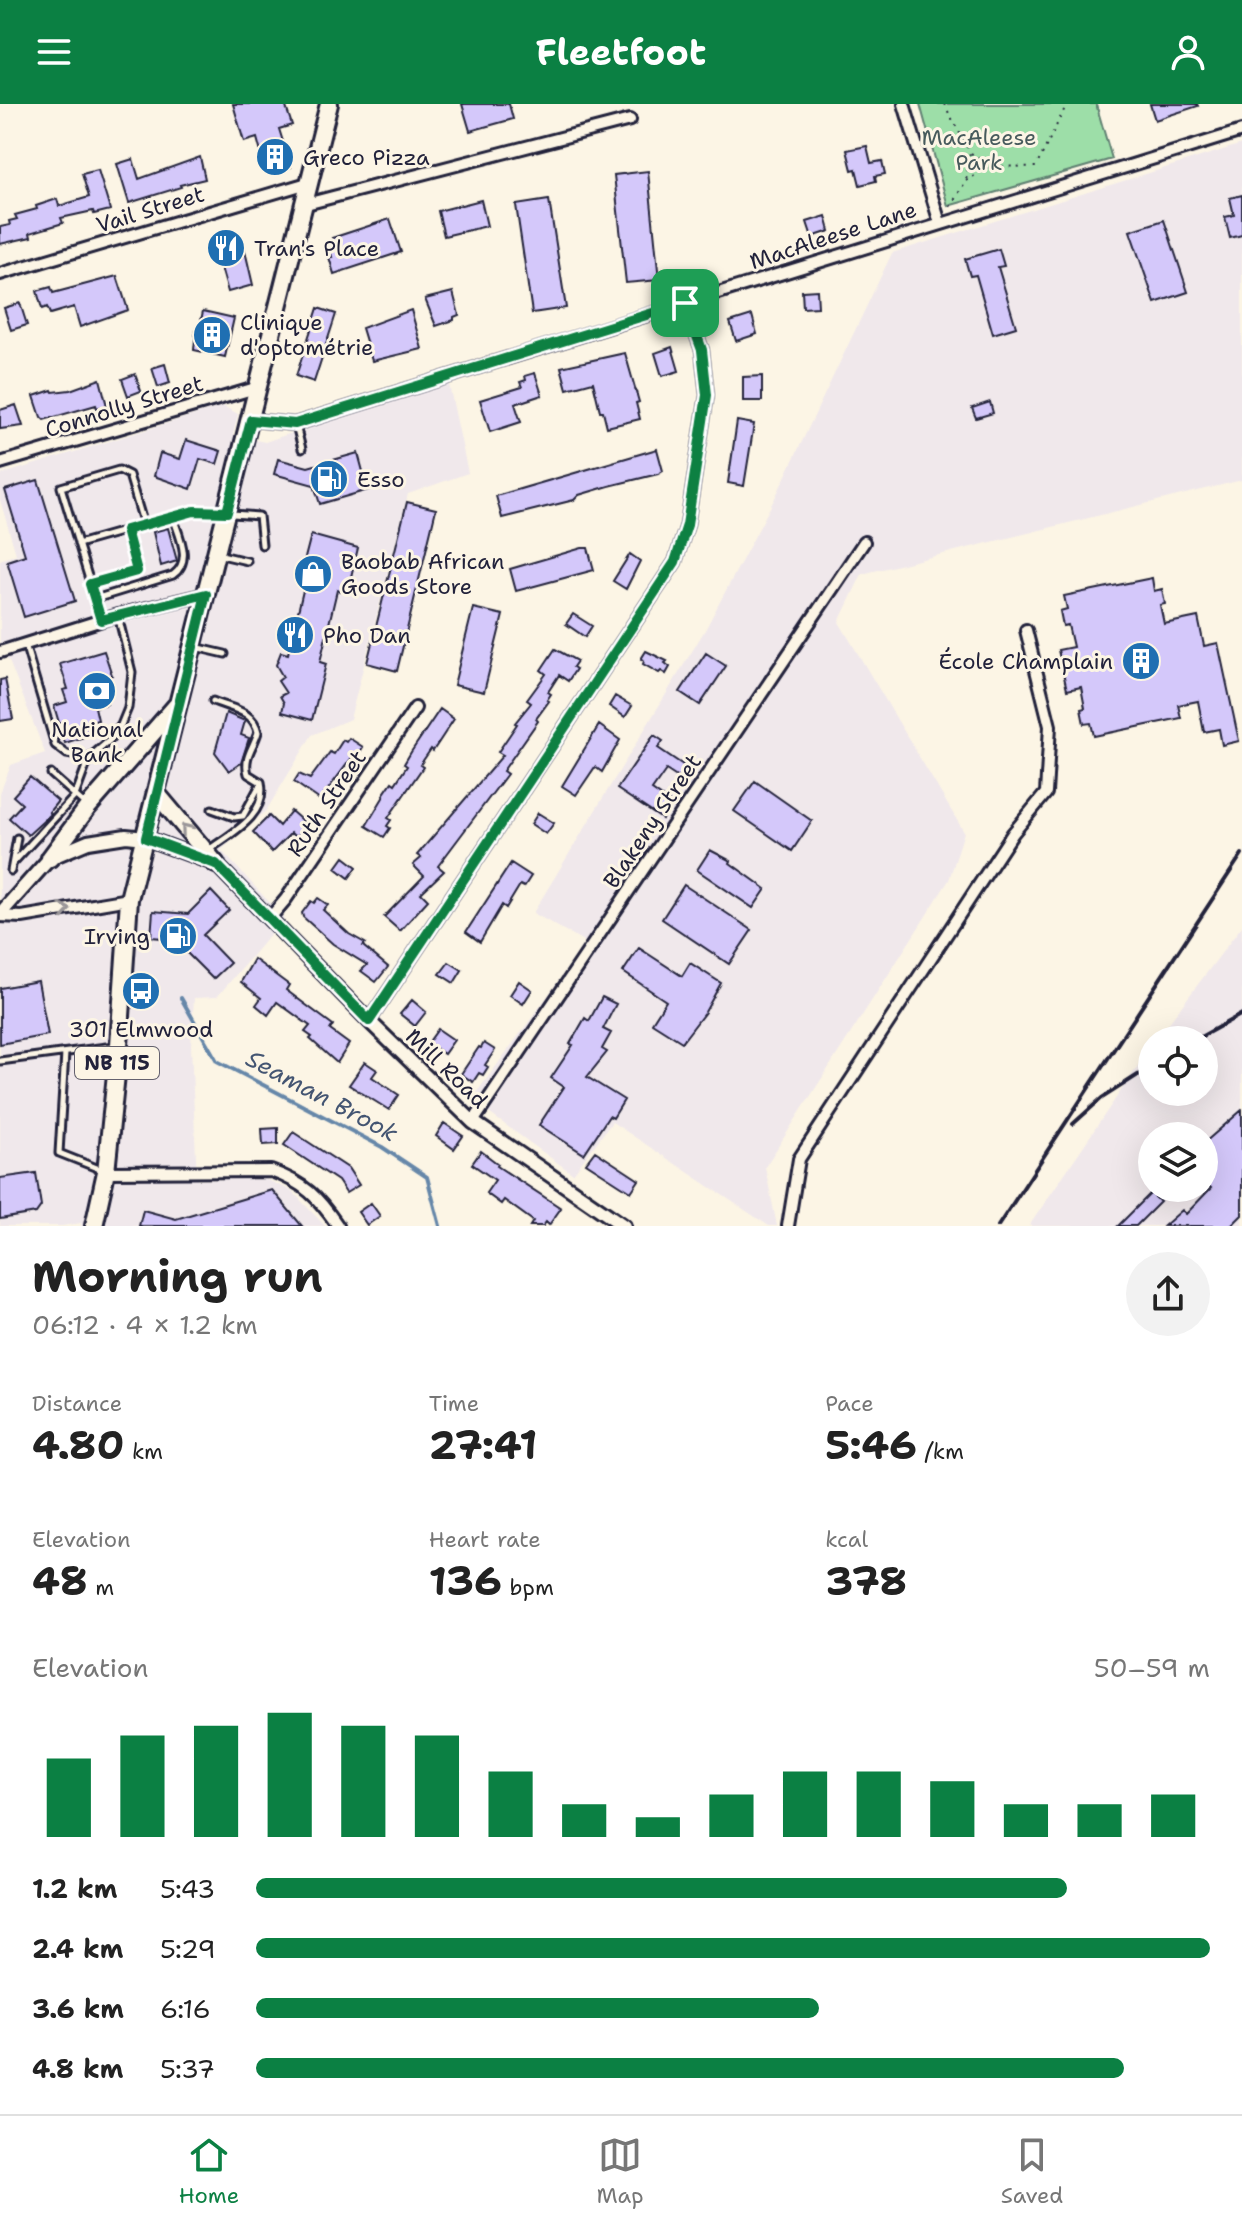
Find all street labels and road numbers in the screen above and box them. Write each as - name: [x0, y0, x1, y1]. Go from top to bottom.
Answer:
- street label: Vail Street: [93, 179, 208, 240]
- street label: MacAleese Lane: [746, 195, 920, 276]
- street label: Connolly Street: [42, 369, 207, 444]
- street label: Ruth Street: [280, 744, 373, 862]
- street label: Blakeny Street: [597, 749, 708, 894]
- street label: Mill Road: [399, 1022, 494, 1115]
- road number: NB 115: [75, 1047, 159, 1079]

